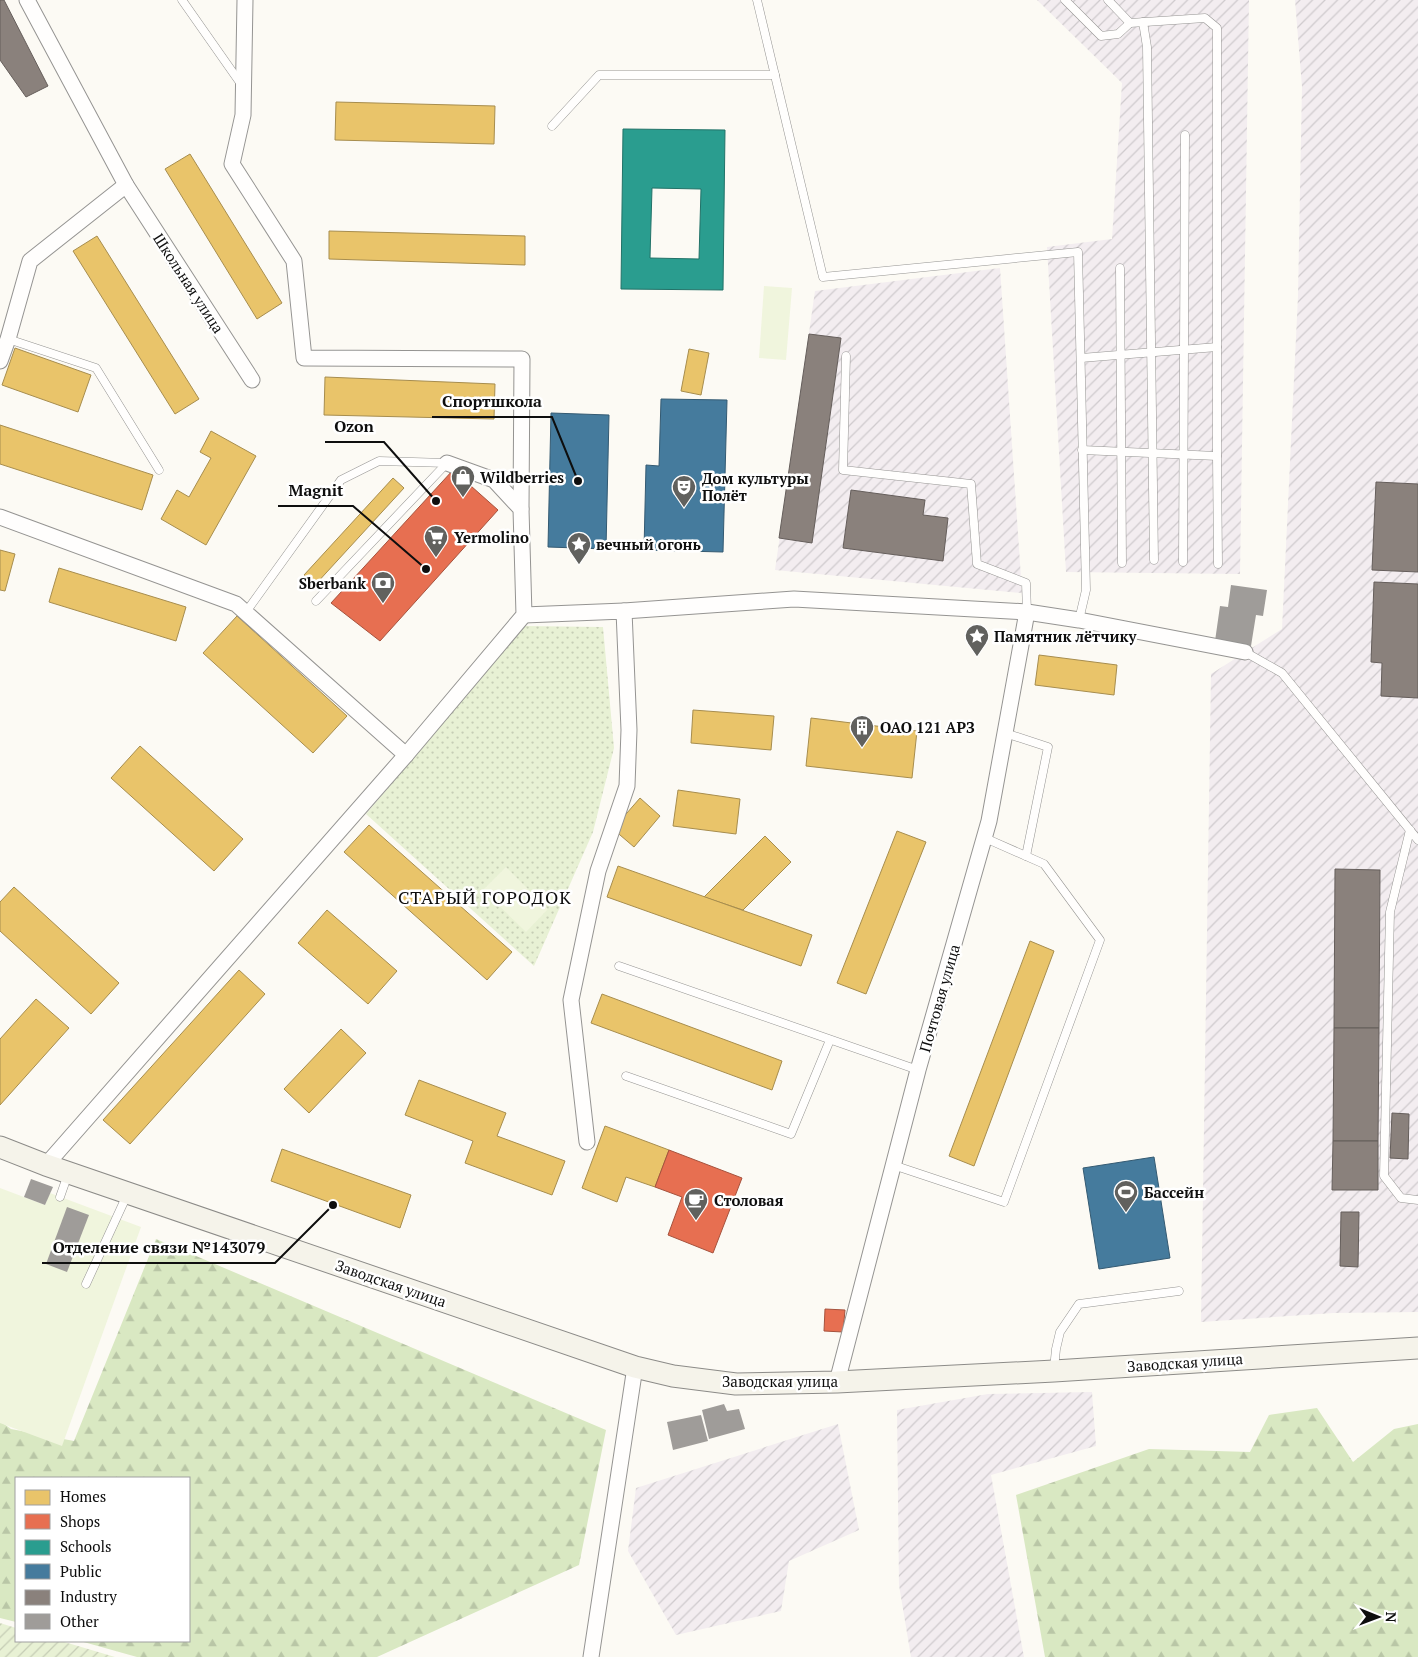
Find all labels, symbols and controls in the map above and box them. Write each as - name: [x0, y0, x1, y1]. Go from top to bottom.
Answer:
- street label: Школьная улица: [149, 229, 229, 337]
- callout: Спортшкола: [432, 386, 552, 417]
- text: Спортшкола: [442, 390, 542, 412]
- callout: Ozon: [325, 411, 384, 442]
- text: Ozon: [334, 415, 374, 437]
- shop icon: Wildberries: [450, 464, 476, 498]
- place label: Wildberries: [480, 467, 564, 487]
- place label: Дом культуры Полёт: [702, 468, 809, 505]
- theatre icon: Дом культуры Полёт: [671, 474, 697, 508]
- callout: Magnit: [278, 475, 353, 506]
- text: Magnit: [289, 479, 344, 501]
- supermarket icon: Yermolino: [423, 524, 449, 558]
- place label: Yermolino: [454, 527, 529, 547]
- place icon: вечный огонь: [566, 531, 592, 565]
- place label: вечный огонь: [596, 534, 701, 554]
- bank icon: Sberbank: [370, 570, 396, 604]
- place label: Sberbank: [299, 573, 366, 593]
- place icon: Памятник лётчику: [964, 623, 990, 657]
- place label: Памятник лётчику: [994, 626, 1137, 646]
- building icon: OAO 121 АРЗ: [849, 714, 875, 748]
- place label: OAO 121 АРЗ: [880, 717, 975, 737]
- district label: СТАРЫЙ ГОРОДОК: [398, 885, 572, 909]
- street label: Почтовая улица: [914, 941, 964, 1054]
- sports icon: Бассейн: [1113, 1179, 1139, 1213]
- place label: Бассейн: [1144, 1182, 1204, 1202]
- cafe icon: Столовая: [683, 1187, 709, 1221]
- place label: Столовая: [714, 1190, 784, 1210]
- callout: Отделение связи №143079: [42, 1232, 275, 1263]
- text: Отделение связи №143079: [53, 1236, 265, 1258]
- street label: Заводская улица: [333, 1255, 449, 1311]
- street label: Заводская улица: [1126, 1348, 1244, 1376]
- street label: Заводская улица: [722, 1371, 838, 1391]
- legend: [15, 1477, 190, 1642]
- text: Homes: [60, 1486, 106, 1506]
- text: Shops: [60, 1511, 100, 1531]
- text: Schools: [60, 1536, 111, 1556]
- text: Public: [60, 1561, 102, 1581]
- text: Industry: [60, 1586, 117, 1606]
- north arrow: [1353, 1592, 1403, 1642]
- text: Other: [60, 1611, 99, 1631]
- text: N: [1382, 1612, 1401, 1623]

